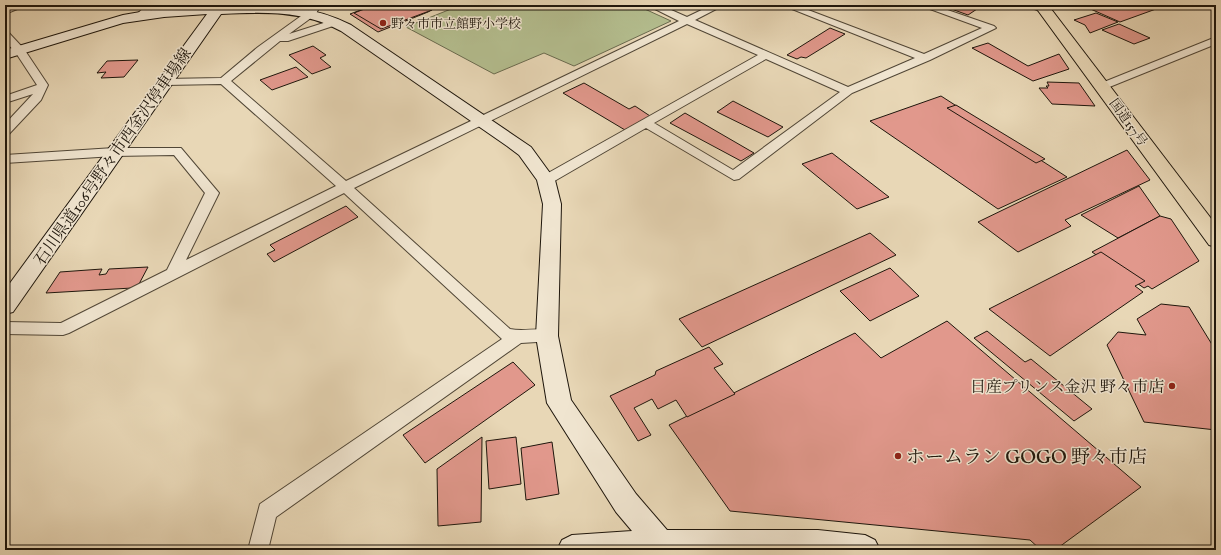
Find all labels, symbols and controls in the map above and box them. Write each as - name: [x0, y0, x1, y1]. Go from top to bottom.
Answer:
- place label: 野々市市立館野小学校: [391, 16, 521, 33]
- marker: 野々市市立館野小学校: [378, 18, 388, 28]
- street label: 石川県道106号野々市西金沢停車場線: [31, 45, 197, 270]
- street label: 国道157号: [1105, 96, 1151, 150]
- place label: 日産プリンス金沢 野々市店: [970, 378, 1164, 398]
- marker: 日産プリンス金沢 野々市店: [1167, 381, 1177, 391]
- place label: ホームラン GOGO 野々市店: [906, 446, 1147, 470]
- marker: ホームラン GOGO 野々市店: [893, 451, 903, 461]

